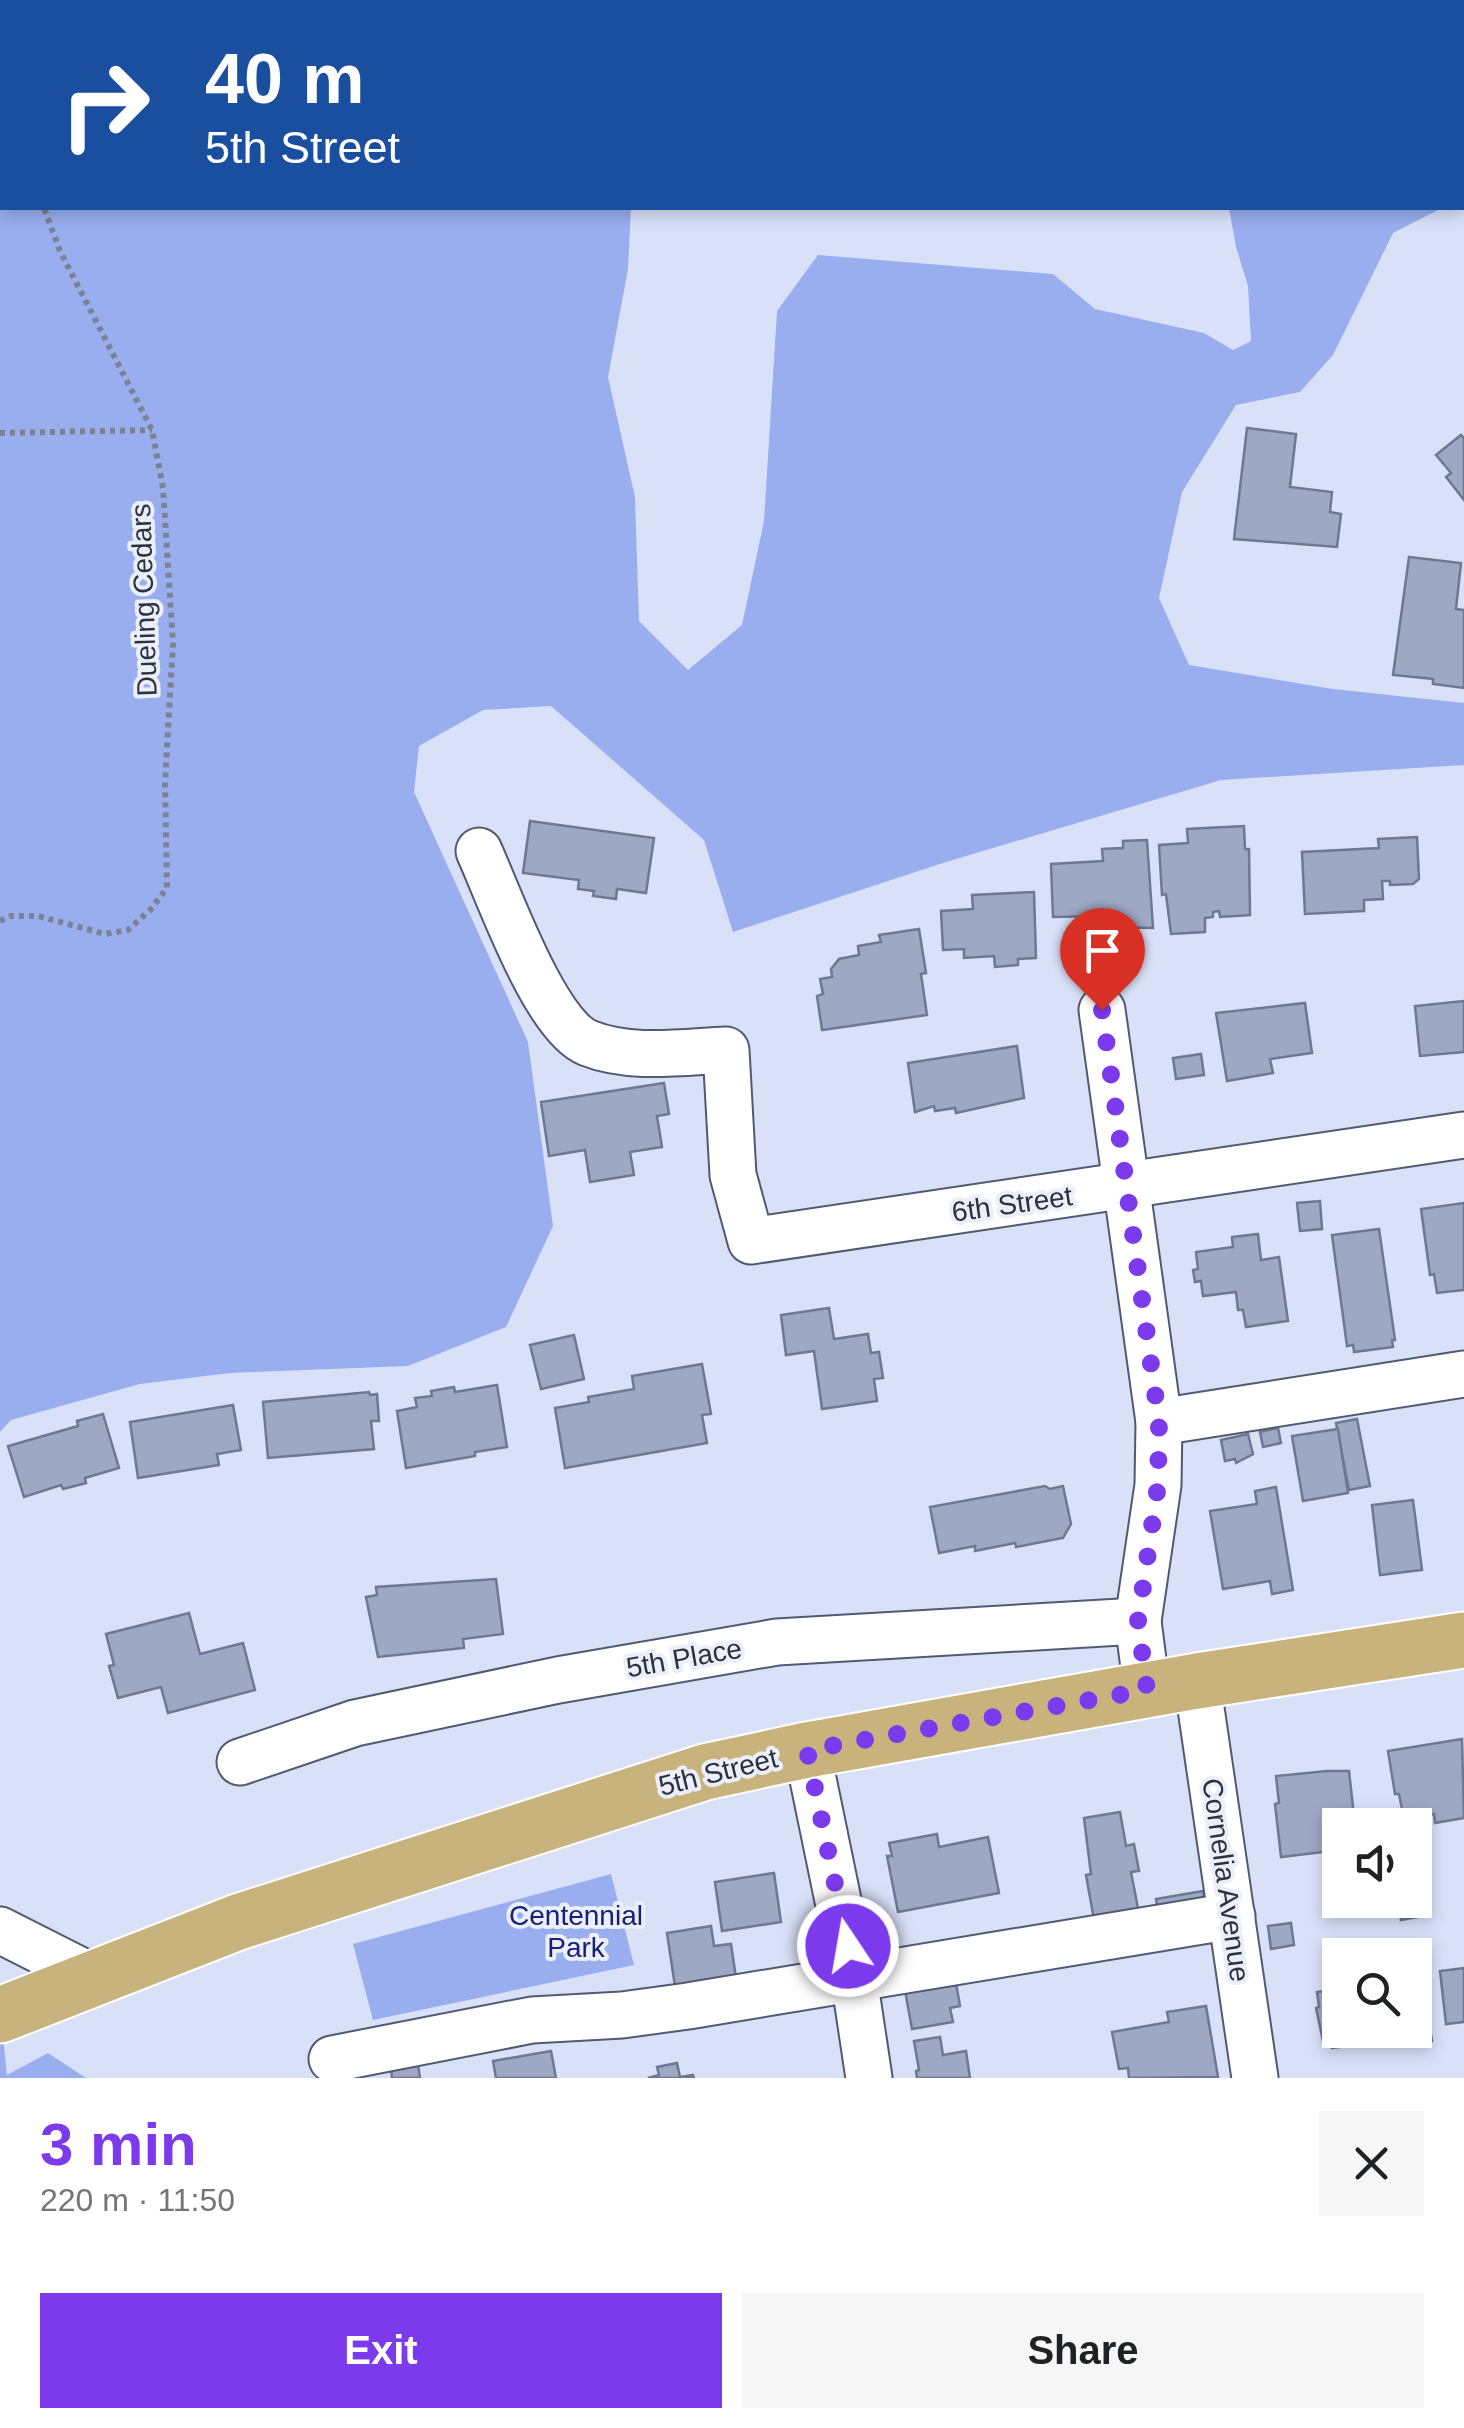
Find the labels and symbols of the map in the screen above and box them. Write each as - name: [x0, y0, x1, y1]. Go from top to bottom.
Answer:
- street label: Dueling Cedars: [125, 503, 163, 697]
- pin: [1060, 908, 1145, 1011]
- street label: 6th Street: [950, 1180, 1074, 1228]
- street label: 5th Place: [624, 1633, 744, 1683]
- street label: 5th Street: [655, 1742, 781, 1802]
- street label: Cornelia Avenue: [1196, 1776, 1256, 1984]
- position arrow: [796, 1894, 900, 1998]
- park label: Centennial Park: [509, 1900, 643, 1963]

